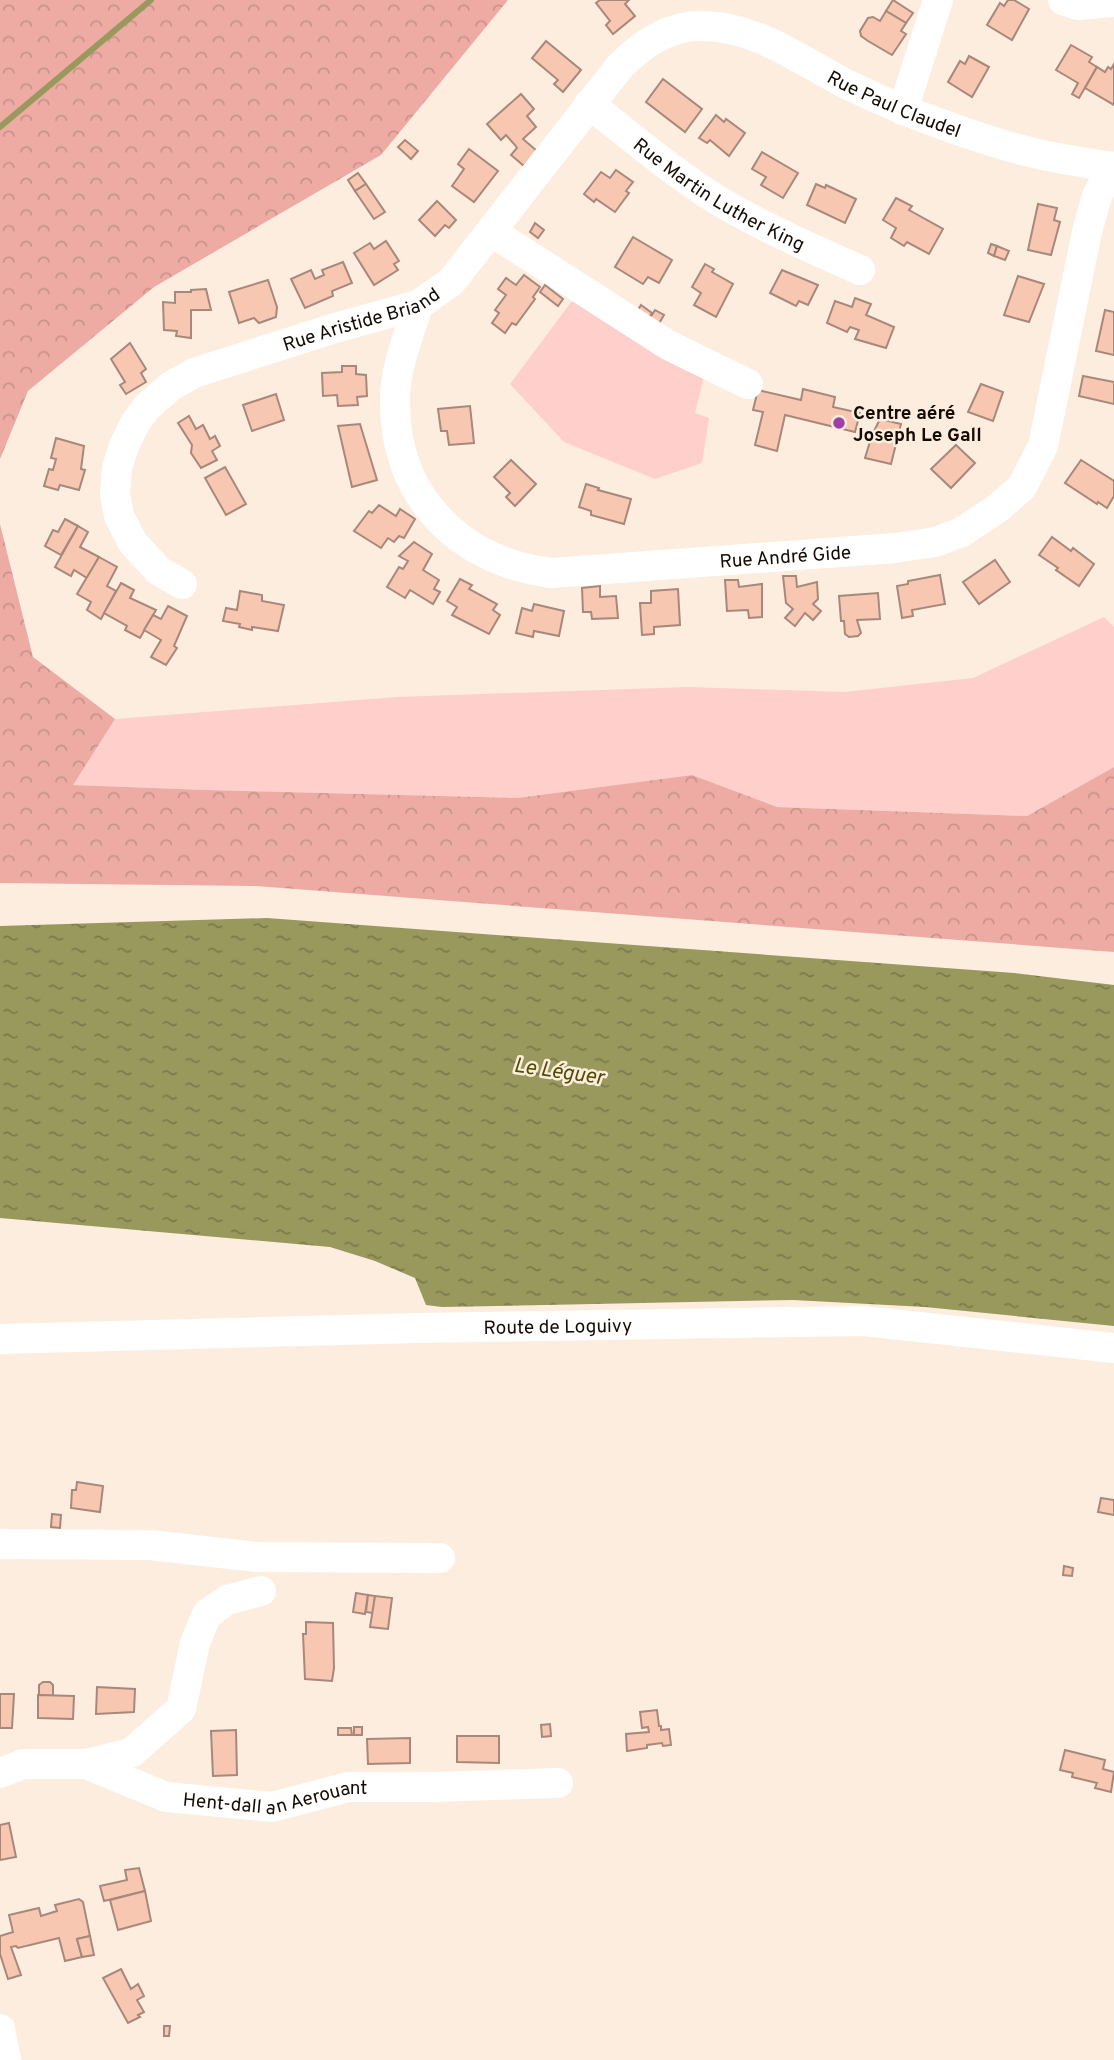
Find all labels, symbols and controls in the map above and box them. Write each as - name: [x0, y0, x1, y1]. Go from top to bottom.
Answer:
- street label: Rue Paul Claudel: [822, 66, 964, 144]
- street label: Rue Martin Luther King: [628, 133, 808, 258]
- street label: Rue Aristide Briand: [280, 283, 445, 358]
- place label: Centre aéré Joseph Le Gall: [853, 402, 982, 448]
- marker: Centre aéré Joseph Le Gall: [831, 415, 847, 431]
- street label: Rue André Gide: [719, 541, 852, 575]
- water label: Le Léguer: [512, 1053, 608, 1092]
- street label: Route de Loguivy: [483, 1315, 632, 1341]
- street label: Hent-dall an Aerouant: [182, 1777, 367, 1821]

